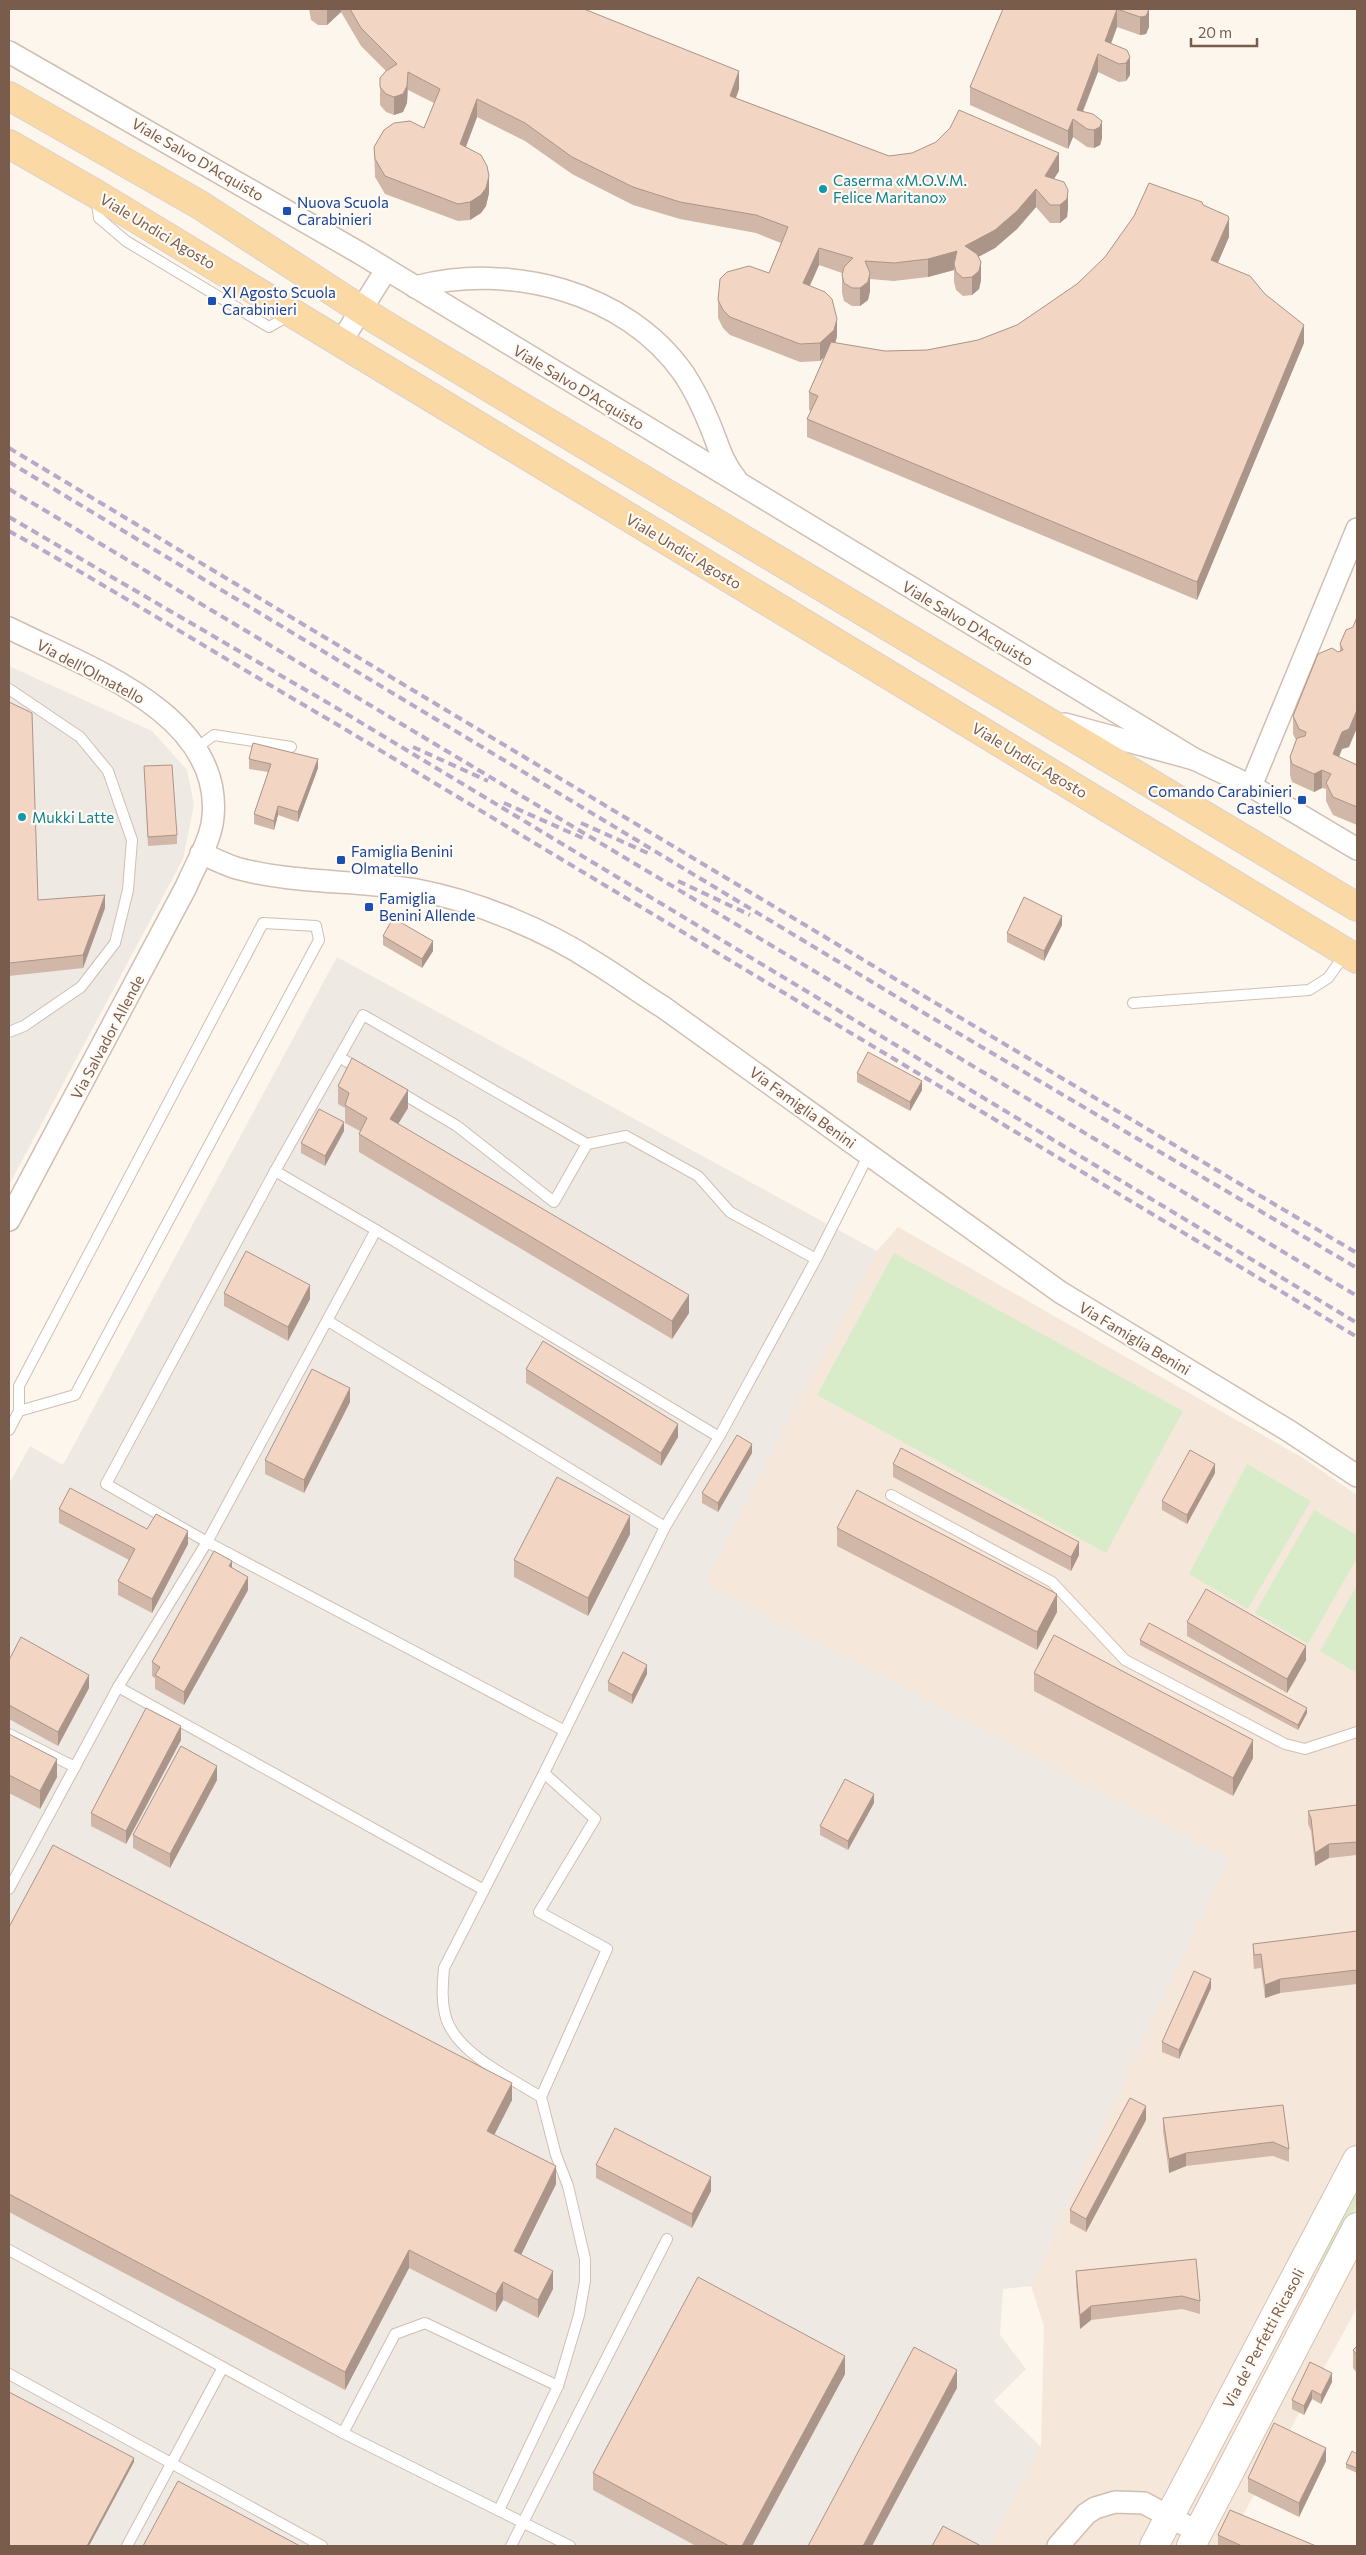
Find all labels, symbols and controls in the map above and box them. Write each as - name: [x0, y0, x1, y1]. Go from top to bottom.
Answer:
- scale bar: [1191, 15, 1257, 47]
- text: 20 m: [1198, 23, 1232, 41]
- street label: Viale Salvo D'Acquisto: [129, 114, 267, 204]
- place label: Caserma «M.O.V.M. Felice Maritano»: [833, 171, 967, 206]
- marker: Caserma «M.O.V.M. Felice Maritano»: [817, 183, 829, 195]
- street label: Viale Undici Agosto: [97, 189, 219, 273]
- place label: Nuova Scuola Carabinieri: [297, 193, 389, 228]
- marker: Nuova Scuola Carabinieri: [281, 205, 293, 217]
- place label: XI Agosto Scuola Carabinieri: [222, 283, 336, 318]
- marker: XI Agosto Scuola Carabinieri: [206, 295, 218, 307]
- street label: Viale Salvo D'Acquisto: [510, 341, 648, 433]
- street label: Viale Undici Agosto: [623, 509, 745, 593]
- street label: Viale Salvo D'Acquisto: [899, 577, 1037, 669]
- street label: Via dell'Olmatello: [34, 635, 148, 707]
- street label: Viale Undici Agosto: [969, 718, 1091, 802]
- place label: Comando Carabinieri Castello: [1148, 782, 1292, 817]
- marker: Comando Carabinieri Castello: [1296, 794, 1308, 806]
- place label: Mukki Latte: [32, 808, 114, 826]
- marker: Mukki Latte: [16, 811, 28, 823]
- place label: Famiglia Benini Olmatello: [351, 842, 453, 877]
- marker: Famiglia Benini Olmatello: [335, 854, 347, 866]
- place label: Famiglia Benini Allende: [379, 889, 476, 924]
- marker: Famiglia Benini Allende: [363, 901, 375, 913]
- street label: Via Salvador Allende: [67, 972, 147, 1102]
- street label: Via Famiglia Benini: [746, 1062, 860, 1152]
- street label: Via Famiglia Benini: [1076, 1298, 1194, 1378]
- street label: Via de' Perfetti Ricasoli: [1219, 2265, 1307, 2411]

